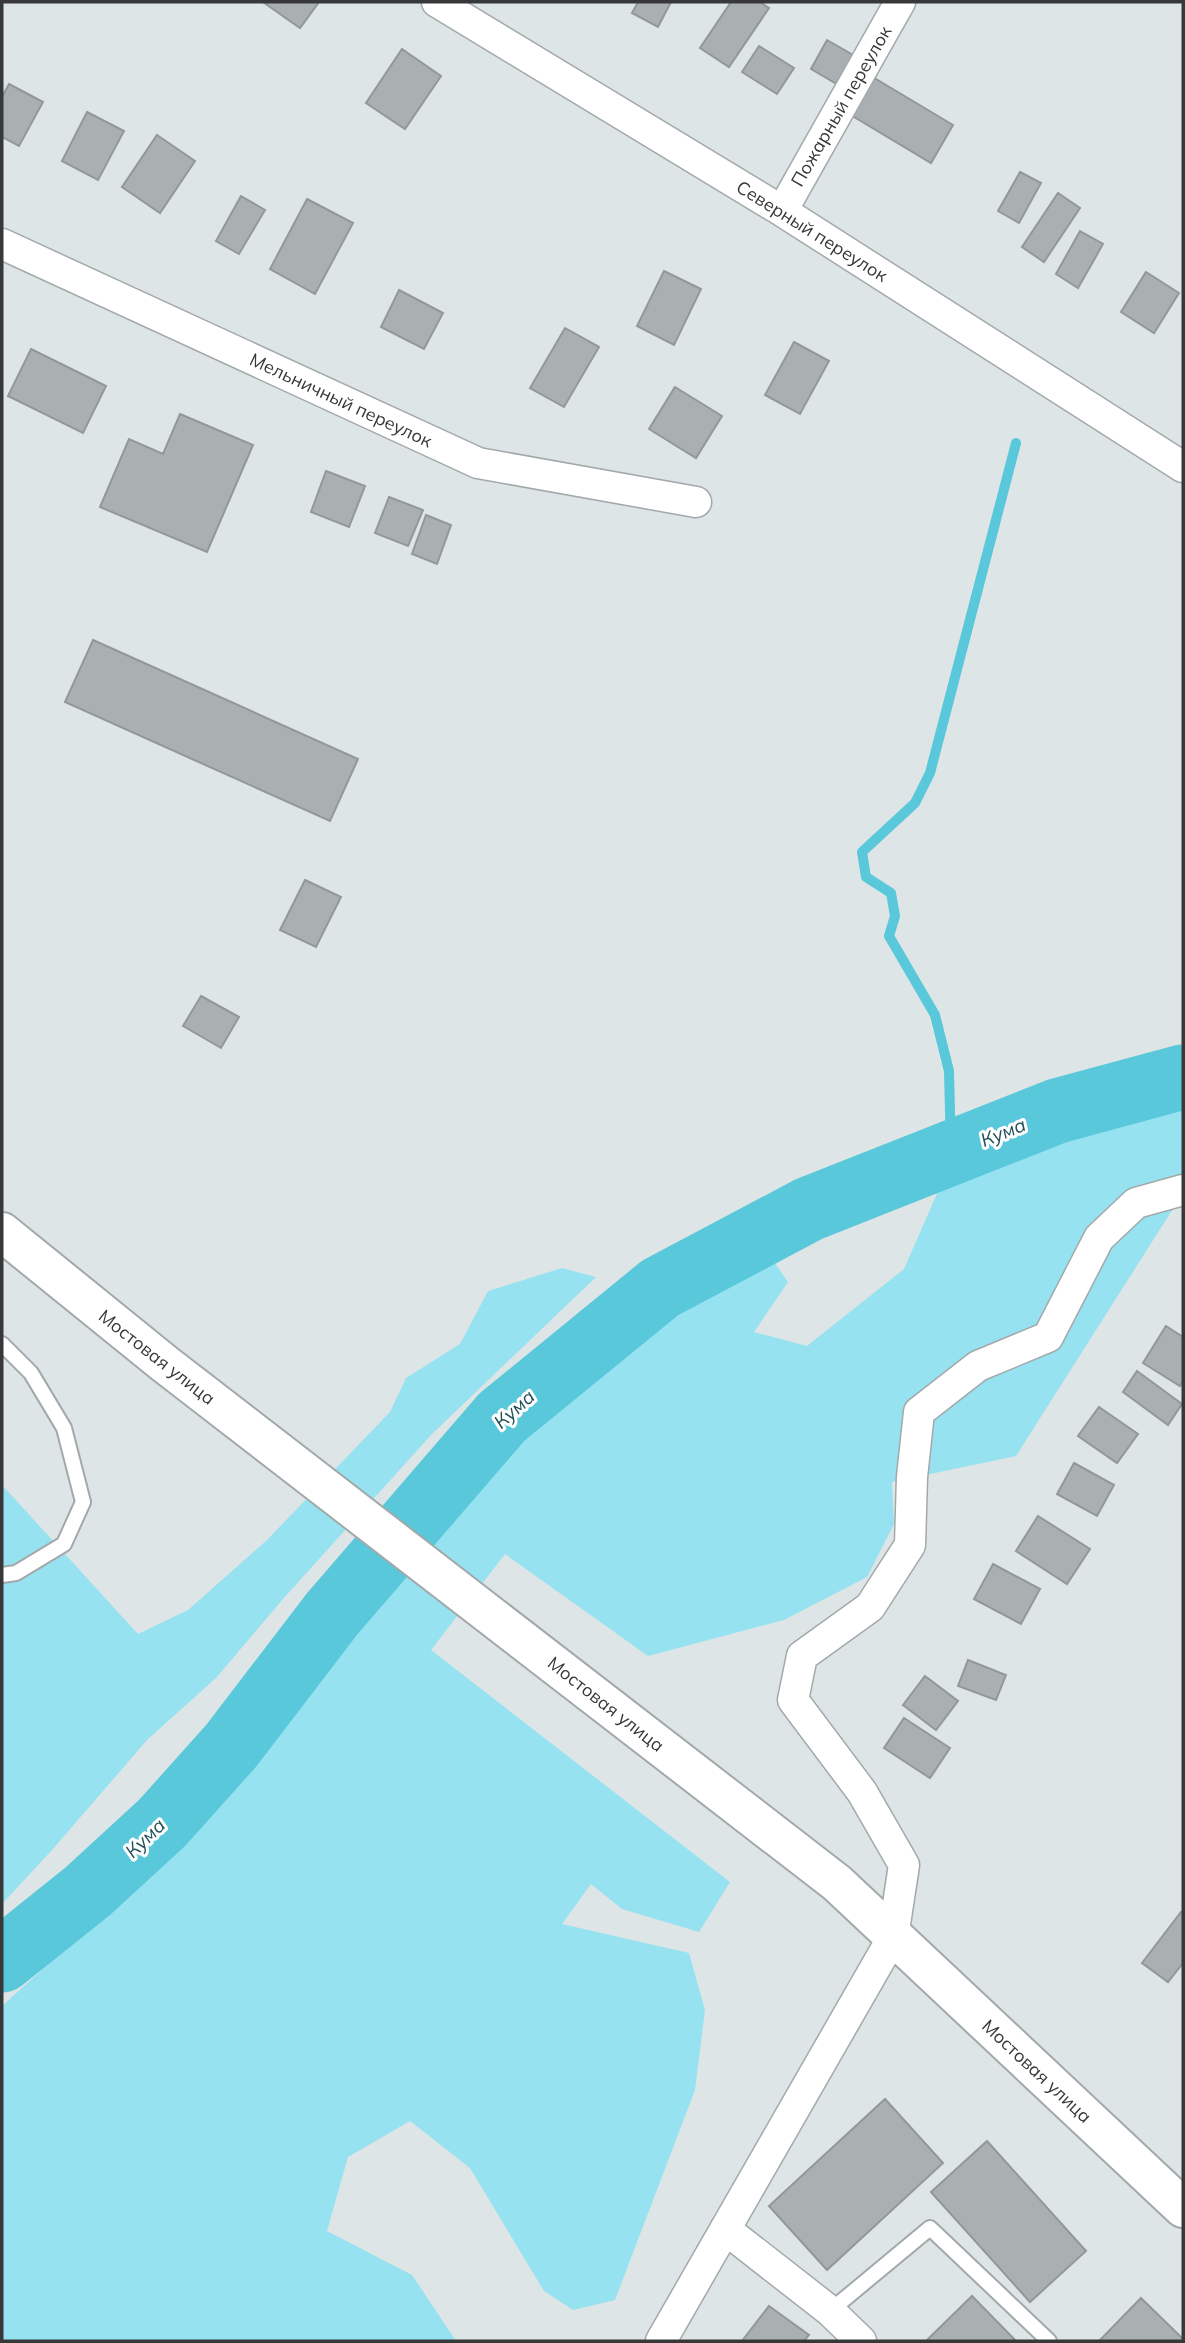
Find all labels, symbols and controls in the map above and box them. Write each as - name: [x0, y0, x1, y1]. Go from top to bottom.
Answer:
- street label: Пожарный переулок: [786, 21, 897, 190]
- street label: Северный переулок: [732, 175, 892, 287]
- street label: Мельничный переулок: [246, 348, 436, 452]
- water label: Кума: [977, 1112, 1029, 1152]
- street label: Мостовая улица: [94, 1304, 220, 1410]
- water label: Кума: [489, 1384, 539, 1434]
- street label: Мостовая улица: [543, 1651, 669, 1757]
- water label: Кума: [120, 1813, 170, 1863]
- street label: Мостовая улица: [977, 2014, 1097, 2128]

